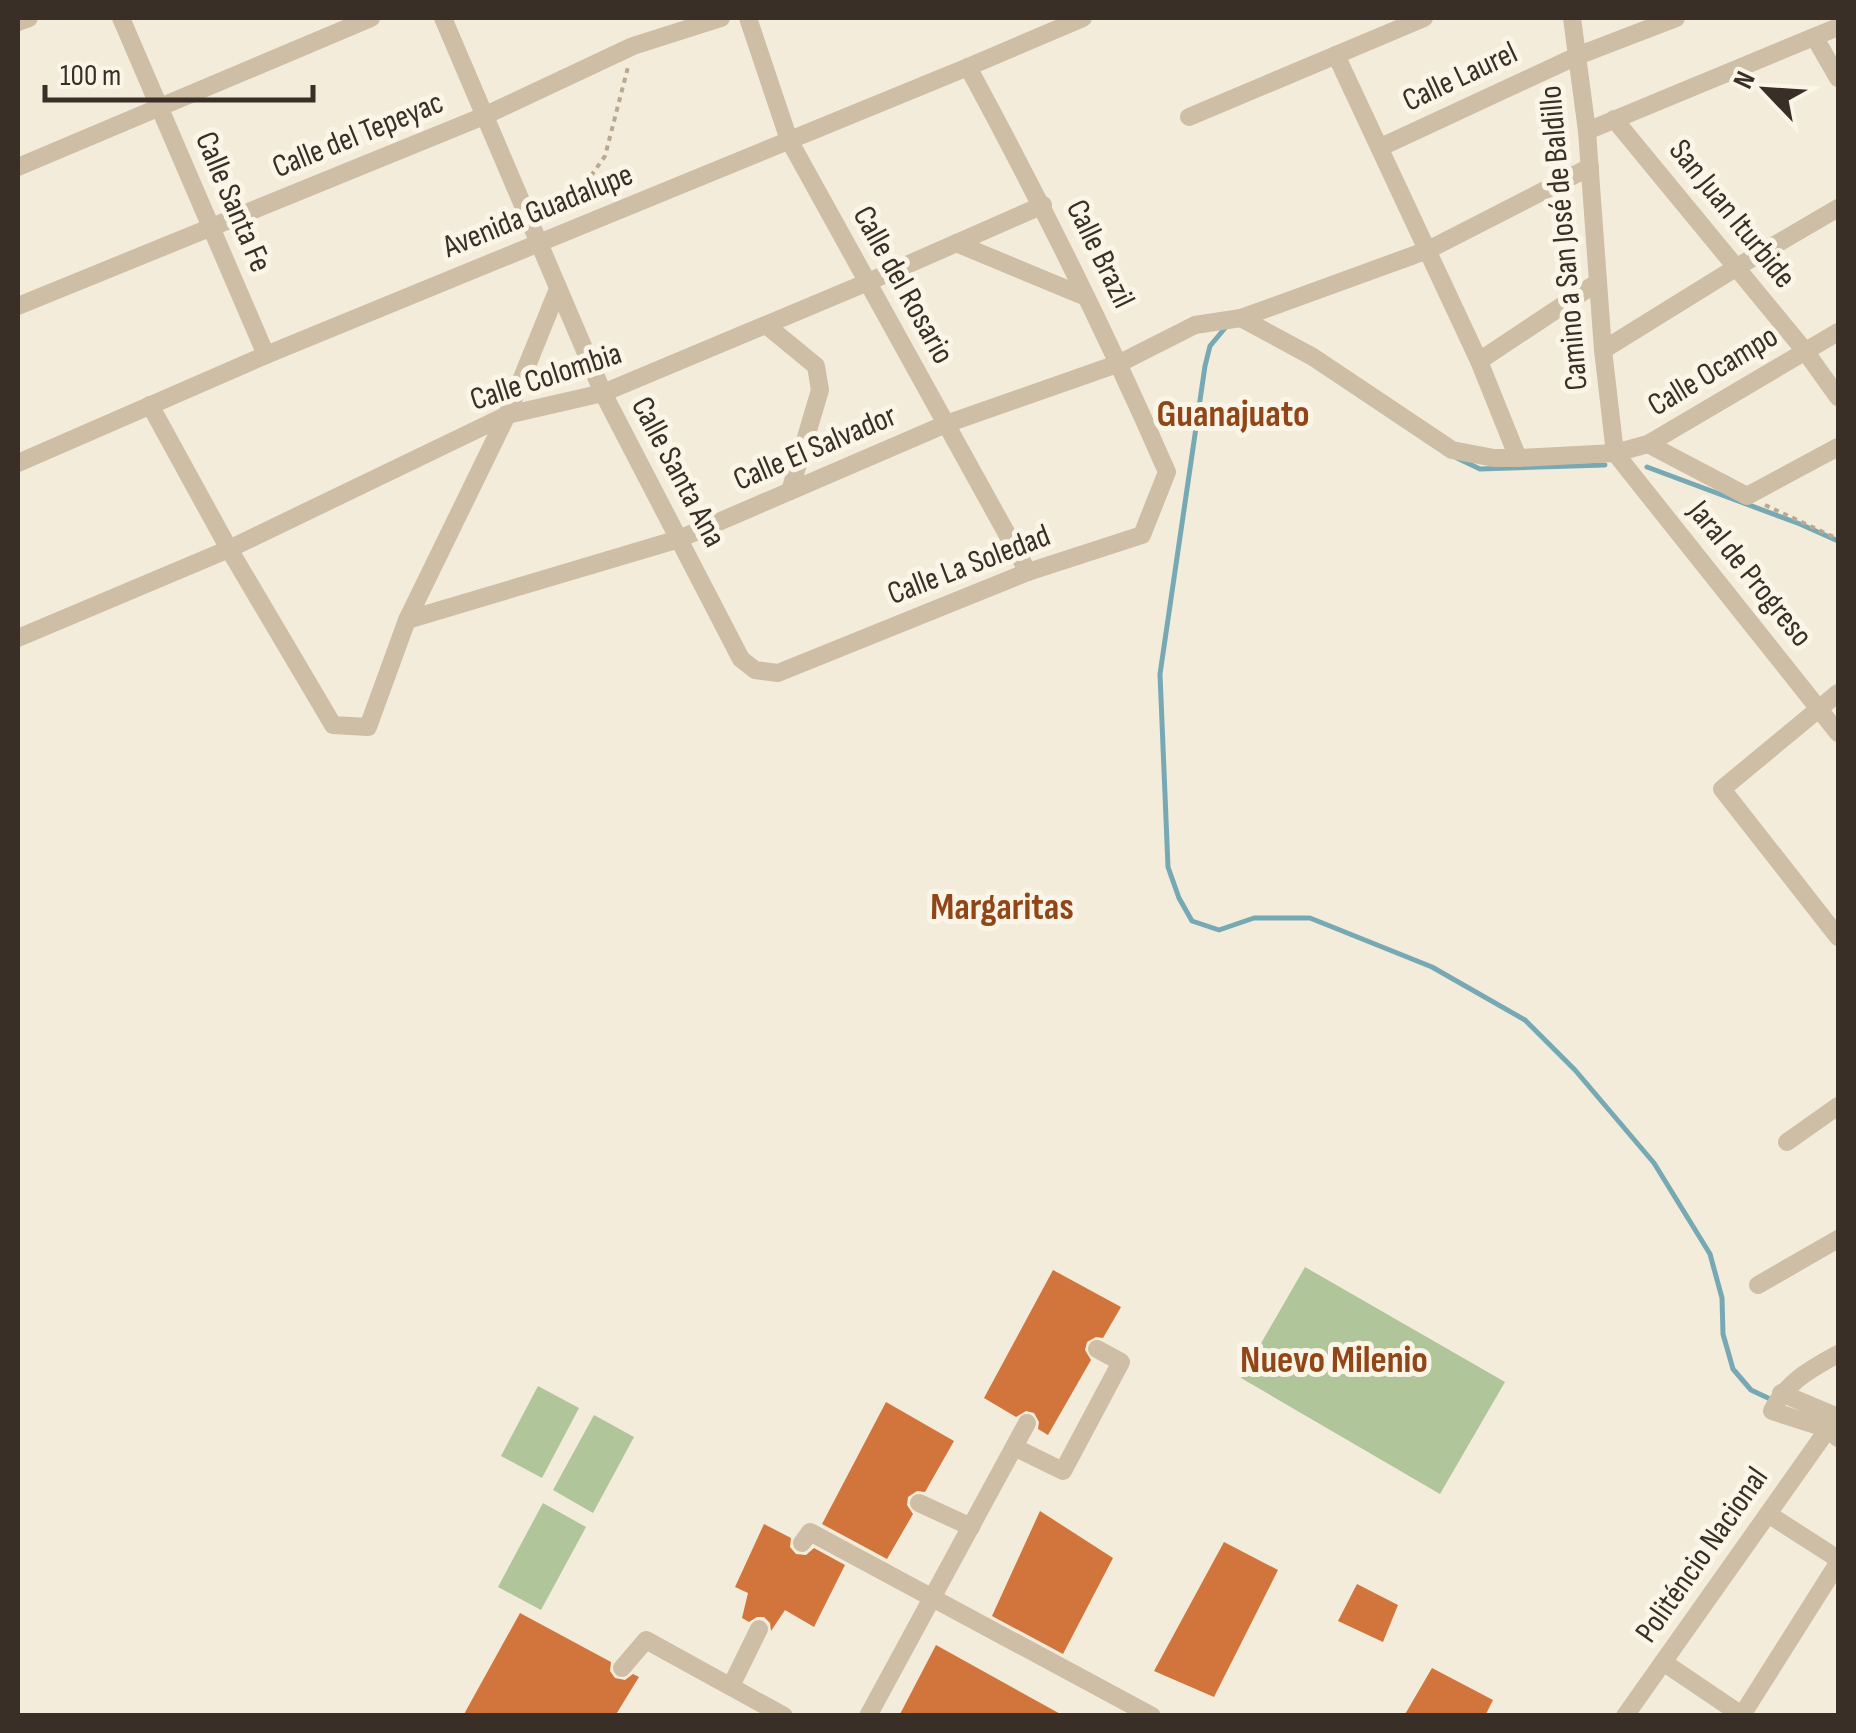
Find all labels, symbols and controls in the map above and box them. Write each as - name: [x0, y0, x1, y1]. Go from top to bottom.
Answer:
- street label: Calle Laurel: [1396, 34, 1524, 120]
- scale bar: [45, 40, 312, 102]
- north arrow: [1716, 40, 1816, 140]
- text: 100 m: [60, 58, 121, 94]
- text: N: [1727, 66, 1763, 94]
- street label: Calle del Tepeyac: [267, 83, 449, 187]
- street label: Camino a San José de Baldillo: [1531, 84, 1597, 392]
- street label: Calle Santa Fe: [186, 126, 280, 278]
- street label: San Juan Iturbide: [1660, 132, 1804, 296]
- street label: Avenida Guadalupe: [436, 155, 639, 267]
- street label: Calle Brazil: [1057, 193, 1143, 315]
- street label: Calle del Rosario: [844, 199, 962, 371]
- street label: Calle Ocampo: [1641, 317, 1785, 425]
- street label: Calle Colombia: [465, 334, 627, 420]
- street label: Calle Santa Ana: [622, 390, 734, 554]
- district label: Guanajuato: [1156, 392, 1310, 437]
- street label: Calle El Salvador: [728, 396, 902, 500]
- street label: Jaral de Progreso: [1679, 492, 1821, 655]
- street label: Calle La Soledad: [882, 516, 1056, 614]
- district label: Margaritas: [930, 885, 1074, 930]
- district label: Nuevo Milenio: [1240, 1338, 1428, 1383]
- street label: Politéncio Nacional: [1627, 1460, 1777, 1650]

